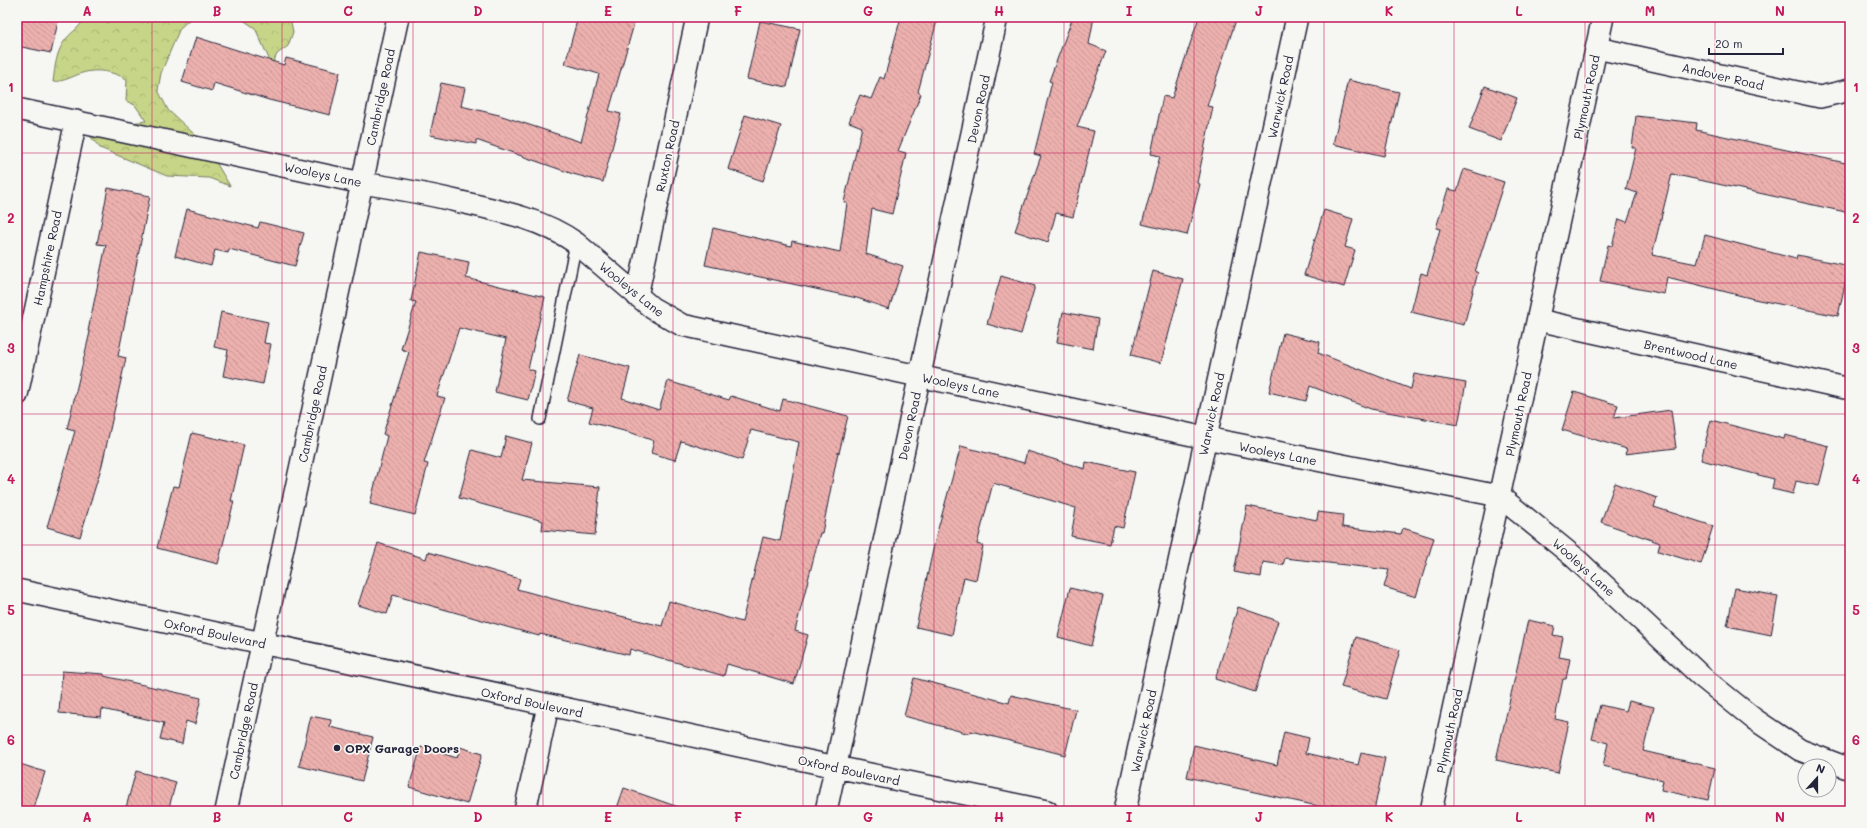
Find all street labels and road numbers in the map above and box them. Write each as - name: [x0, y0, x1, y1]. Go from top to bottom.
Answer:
- street label: Cambridge Road: [362, 47, 398, 147]
- street label: Plymouth Road: [1569, 53, 1603, 141]
- street label: Warwick Road: [1263, 54, 1297, 140]
- street label: Andover Road: [1681, 59, 1766, 93]
- street label: Devon Road: [963, 73, 993, 145]
- street label: Ruxton Road: [652, 118, 683, 193]
- street label: Wooleys Lane: [283, 158, 363, 190]
- street label: Hampshire Road: [29, 209, 65, 307]
- street label: Wooleys Lane: [596, 258, 668, 320]
- street label: Brentwood Lane: [1643, 335, 1739, 373]
- street label: Cambridge Road: [294, 364, 330, 464]
- street label: Wooleys Lane: [921, 369, 1001, 401]
- street label: Plymouth Road: [1501, 370, 1535, 458]
- street label: Warwick Road: [1194, 371, 1228, 457]
- street label: Devon Road: [894, 390, 924, 462]
- street label: Wooleys Lane: [1238, 438, 1318, 468]
- street label: Wooleys Lane: [1549, 535, 1619, 599]
- street label: Oxford Boulevard: [163, 614, 268, 652]
- street label: Cambridge Road: [225, 681, 261, 781]
- street label: Oxford Boulevard: [480, 683, 585, 721]
- street label: Plymouth Road: [1432, 687, 1466, 775]
- street label: Warwick Road: [1126, 688, 1160, 774]
- street label: Oxford Boulevard: [797, 751, 902, 789]

